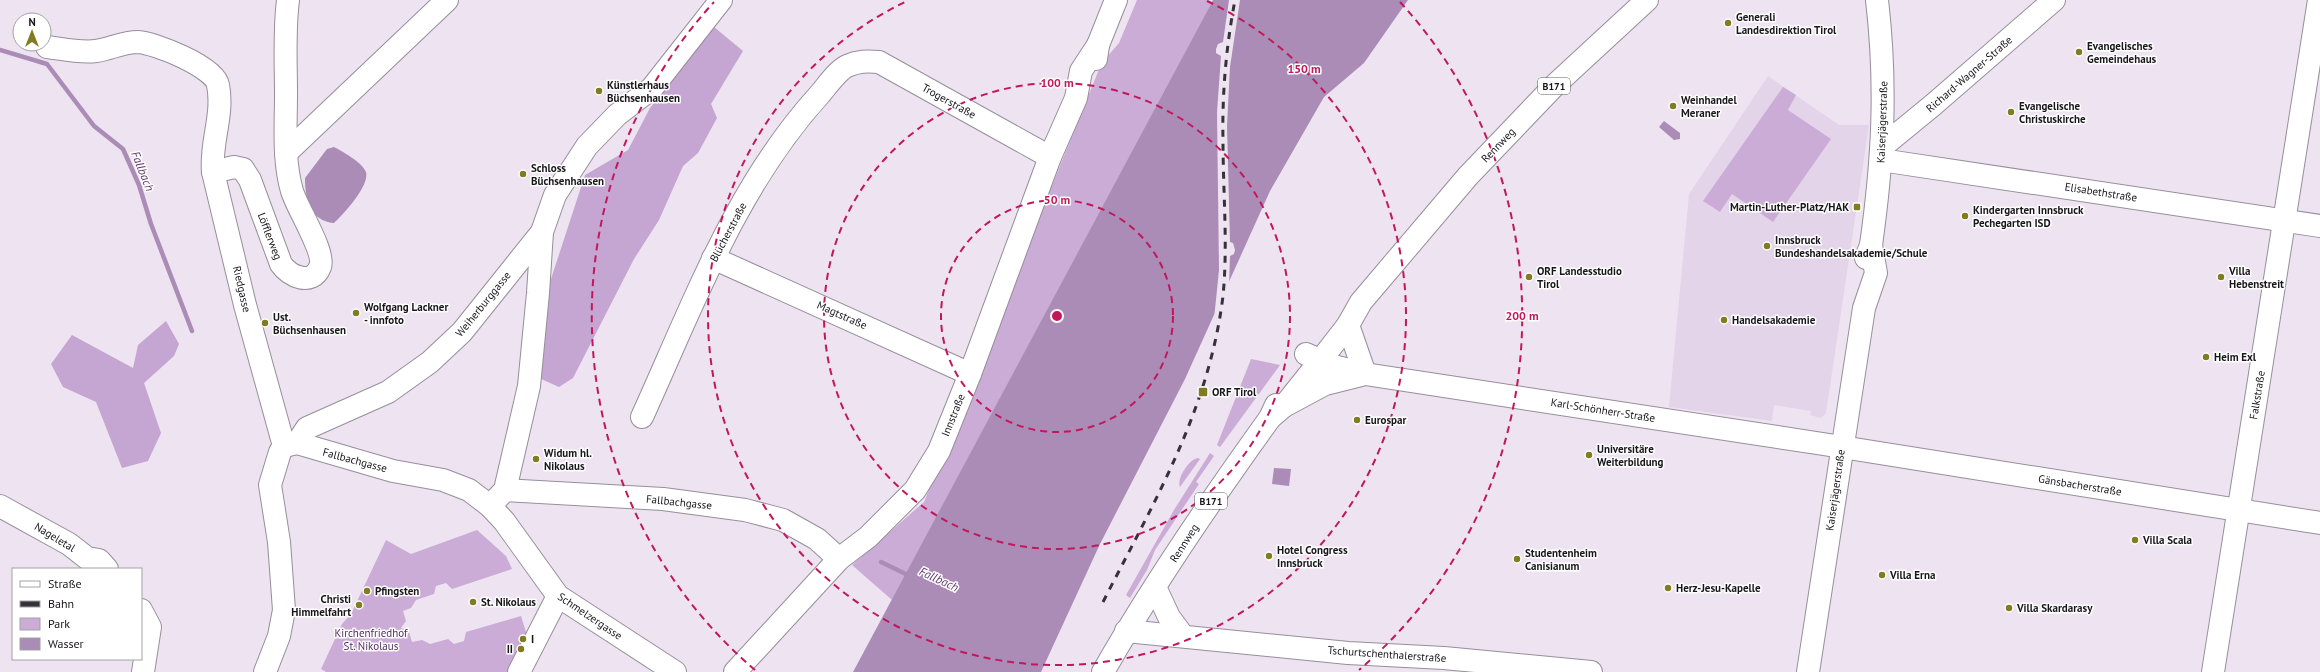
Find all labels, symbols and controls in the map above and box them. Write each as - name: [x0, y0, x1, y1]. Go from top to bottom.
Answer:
- place label: Generali Landesdirektion Tirol: [1736, 10, 1837, 37]
- north arrow: [12, 12, 52, 52]
- text: N: [28, 15, 36, 29]
- marker: Generali Landesdirektion Tirol: [1723, 18, 1733, 28]
- street label: Richard-Wagner-Straße: [1923, 32, 2015, 115]
- place label: Evangelisches Gemeindehaus: [2087, 39, 2157, 66]
- marker: Evangelisches Gemeindehaus: [2074, 47, 2084, 57]
- text: 150 m: [1287, 61, 1321, 76]
- text: 100 m: [1040, 75, 1074, 90]
- place label: Künstlerhaus Büchsenhausen: [607, 78, 680, 105]
- road number: B171: [1538, 78, 1570, 94]
- street label: Trogerstraße: [920, 80, 979, 122]
- street label: Kaiserjägerstraße: [1874, 80, 1890, 163]
- marker: Künstlerhaus Büchsenhausen: [594, 86, 604, 96]
- place label: Weinhandel Meraner: [1681, 93, 1737, 120]
- place label: Evangelische Christuskirche: [2019, 99, 2086, 126]
- marker: Weinhandel Meraner: [1668, 101, 1678, 111]
- marker: Evangelische Christuskirche: [2006, 107, 2016, 117]
- street label: Rennweg: [1478, 125, 1518, 165]
- water label: Fallbach: [128, 149, 158, 193]
- place label: Schloss Büchsenhausen: [531, 161, 604, 188]
- marker: Schloss Büchsenhausen: [518, 169, 528, 179]
- street label: Elisabethstraße: [2064, 179, 2139, 205]
- text: 50 m: [1044, 192, 1070, 207]
- street label: Blücherstraße: [706, 199, 750, 264]
- place label: Martin-Luther-Platz/HAK: [1730, 200, 1849, 214]
- marker: Martin-Luther-Platz/HAK: [1852, 202, 1862, 212]
- place label: Kindergarten Innsbruck Pechegarten ISD: [1973, 203, 2084, 230]
- street label: Löfflerweg: [255, 210, 285, 262]
- marker: Kindergarten Innsbruck Pechegarten ISD: [1960, 211, 1970, 221]
- place label: Innsbruck Bundeshandelsakademie/Schule: [1775, 233, 1928, 260]
- marker: Innsbruck Bundeshandelsakademie/Schule: [1762, 241, 1772, 251]
- street label: Riedgasse: [230, 264, 254, 314]
- place label: ORF Landesstudio Tirol: [1537, 264, 1622, 291]
- place label: Villa Hebenstreit: [2228, 264, 2284, 291]
- street label: Weiherburggasse: [452, 268, 514, 340]
- marker: ORF Landesstudio Tirol: [1524, 272, 1534, 282]
- marker: Villa Hebenstreit: [2216, 272, 2226, 282]
- street label: Magtstraße: [815, 298, 870, 332]
- place label: Wolfgang Lackner - innfoto: [364, 300, 448, 327]
- marker: Wolfgang Lackner - innfoto: [351, 308, 361, 318]
- text: 200 m: [1505, 308, 1539, 323]
- centre of rings: [1050, 309, 1064, 323]
- place label: Ust. Büchsenhausen: [273, 310, 346, 337]
- place label: Handelsakademie: [1732, 313, 1816, 327]
- marker: Handelsakademie: [1719, 315, 1729, 325]
- marker: Ust. Büchsenhausen: [260, 318, 270, 328]
- place label: Heim Exl: [2214, 350, 2257, 364]
- marker: Heim Exl: [2201, 352, 2211, 362]
- street label: Falkstraße: [2246, 369, 2268, 420]
- place label: ORF Tirol: [1212, 385, 1257, 399]
- marker: ORF Tirol: [1197, 386, 1209, 398]
- street label: Innstraße: [938, 391, 968, 438]
- street label: Karl-Schönherr-Straße: [1550, 395, 1657, 425]
- place label: Eurospar: [1365, 413, 1406, 427]
- marker: Eurospar: [1352, 415, 1362, 425]
- place label: Universitäre Weiterbildung: [1597, 442, 1664, 469]
- street label: Fallbachgasse: [321, 445, 389, 475]
- place label: Widum hl. Nikolaus: [544, 446, 592, 473]
- street label: Kaiserjägerstraße: [1822, 448, 1848, 532]
- marker: Universitäre Weiterbildung: [1584, 450, 1594, 460]
- marker: Widum hl. Nikolaus: [531, 454, 541, 464]
- street label: Gänsbacherstraße: [2037, 472, 2123, 499]
- street label: Fallbachgasse: [645, 492, 713, 512]
- road number: B171: [1195, 493, 1227, 509]
- street label: Nageletal: [32, 519, 79, 555]
- street label: Rennweg: [1166, 521, 1202, 565]
- place label: Villa Scala: [2142, 533, 2192, 547]
- marker: Villa Scala: [2130, 535, 2140, 545]
- place label: Hotel Congress Innsbruck: [1277, 543, 1348, 570]
- place label: Studentenheim Canisianum: [1525, 546, 1597, 573]
- marker: Hotel Congress Innsbruck: [1264, 551, 1274, 561]
- marker: Studentenheim Canisianum: [1512, 554, 1522, 564]
- water label: Fallbach: [917, 563, 961, 595]
- legend: [12, 568, 142, 660]
- place label: Villa Erna: [1889, 568, 1935, 582]
- marker: Villa Erna: [1877, 570, 1887, 580]
- text: Straße: [48, 576, 82, 591]
- place label: Herz-Jesu-Kapelle: [1676, 581, 1761, 595]
- marker: Herz-Jesu-Kapelle: [1663, 583, 1673, 593]
- place label: Pfingsten: [375, 584, 419, 598]
- marker: Pfingsten: [362, 586, 372, 596]
- street label: Schmelzergasse: [555, 589, 625, 643]
- place label: Christi Himmelfahrt: [291, 592, 351, 619]
- place label: St. Nikolaus: [481, 595, 536, 609]
- text: Bahn: [48, 596, 74, 611]
- marker: St. Nikolaus: [468, 597, 478, 607]
- marker: Christi Himmelfahrt: [354, 600, 364, 610]
- place label: Villa Skardarasy: [2016, 601, 2093, 615]
- marker: Villa Skardarasy: [2004, 603, 2014, 613]
- text: Park: [48, 616, 70, 631]
- park label: Kirchenfriedhof St. Nikolaus: [335, 626, 408, 653]
- place label: I: [531, 632, 534, 646]
- marker: I: [518, 634, 528, 644]
- text: Wasser: [48, 636, 84, 651]
- place label: II: [507, 642, 513, 656]
- street label: Tschurtschenthalerstraße: [1327, 643, 1447, 665]
- marker: II: [516, 644, 526, 654]

